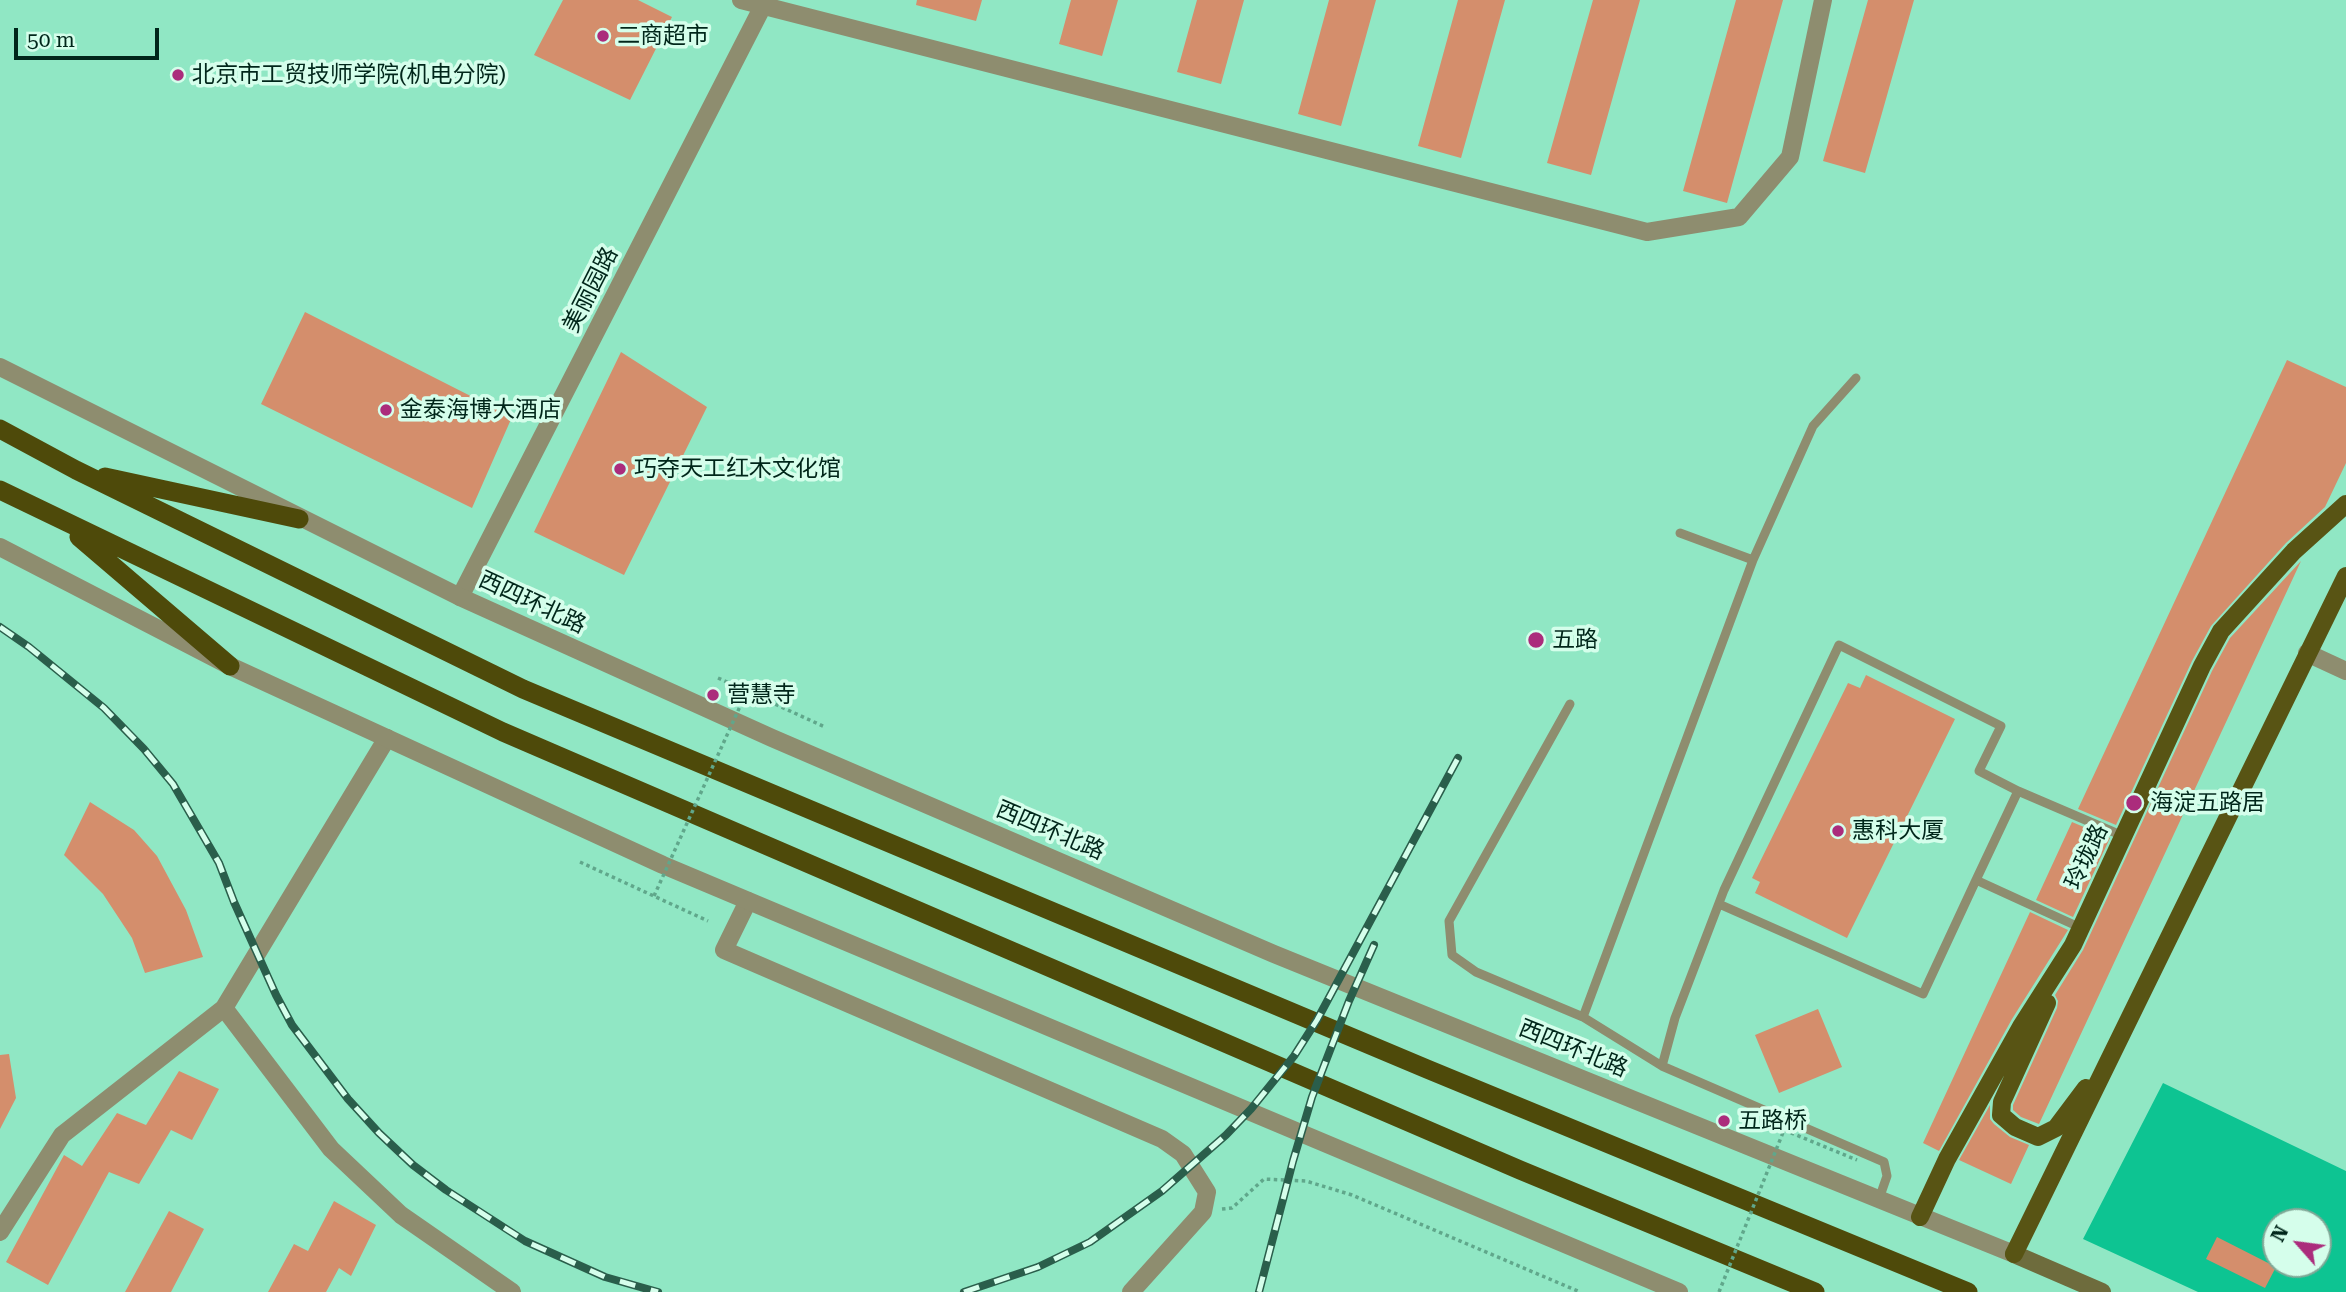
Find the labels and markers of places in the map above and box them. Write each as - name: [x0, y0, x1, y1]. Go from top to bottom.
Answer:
- place label: 二商超市: [617, 22, 709, 50]
- marker: 二商超市: [595, 28, 611, 44]
- place label: 北京市工贸技师学院(机电分院): [192, 61, 506, 89]
- marker: 北京市工贸技师学院(机电分院): [170, 67, 186, 83]
- place label: 金泰海博大酒店: [400, 396, 561, 424]
- marker: 金泰海博大酒店: [378, 402, 394, 418]
- place label: 巧夺天工红木文化馆: [634, 455, 841, 483]
- marker: 巧夺天工红木文化馆: [612, 461, 628, 477]
- place label: 五路: [1552, 626, 1598, 654]
- marker: 五路: [1526, 630, 1546, 650]
- place label: 营慧寺: [727, 681, 796, 709]
- marker: 营慧寺: [705, 687, 721, 703]
- place label: 海淀五路居: [2150, 789, 2265, 817]
- marker: 海淀五路居: [2124, 793, 2144, 813]
- place label: 惠科大厦: [1852, 817, 1944, 845]
- marker: 惠科大厦: [1830, 823, 1846, 839]
- place label: 五路桥: [1738, 1107, 1807, 1135]
- marker: 五路桥: [1716, 1113, 1732, 1129]

